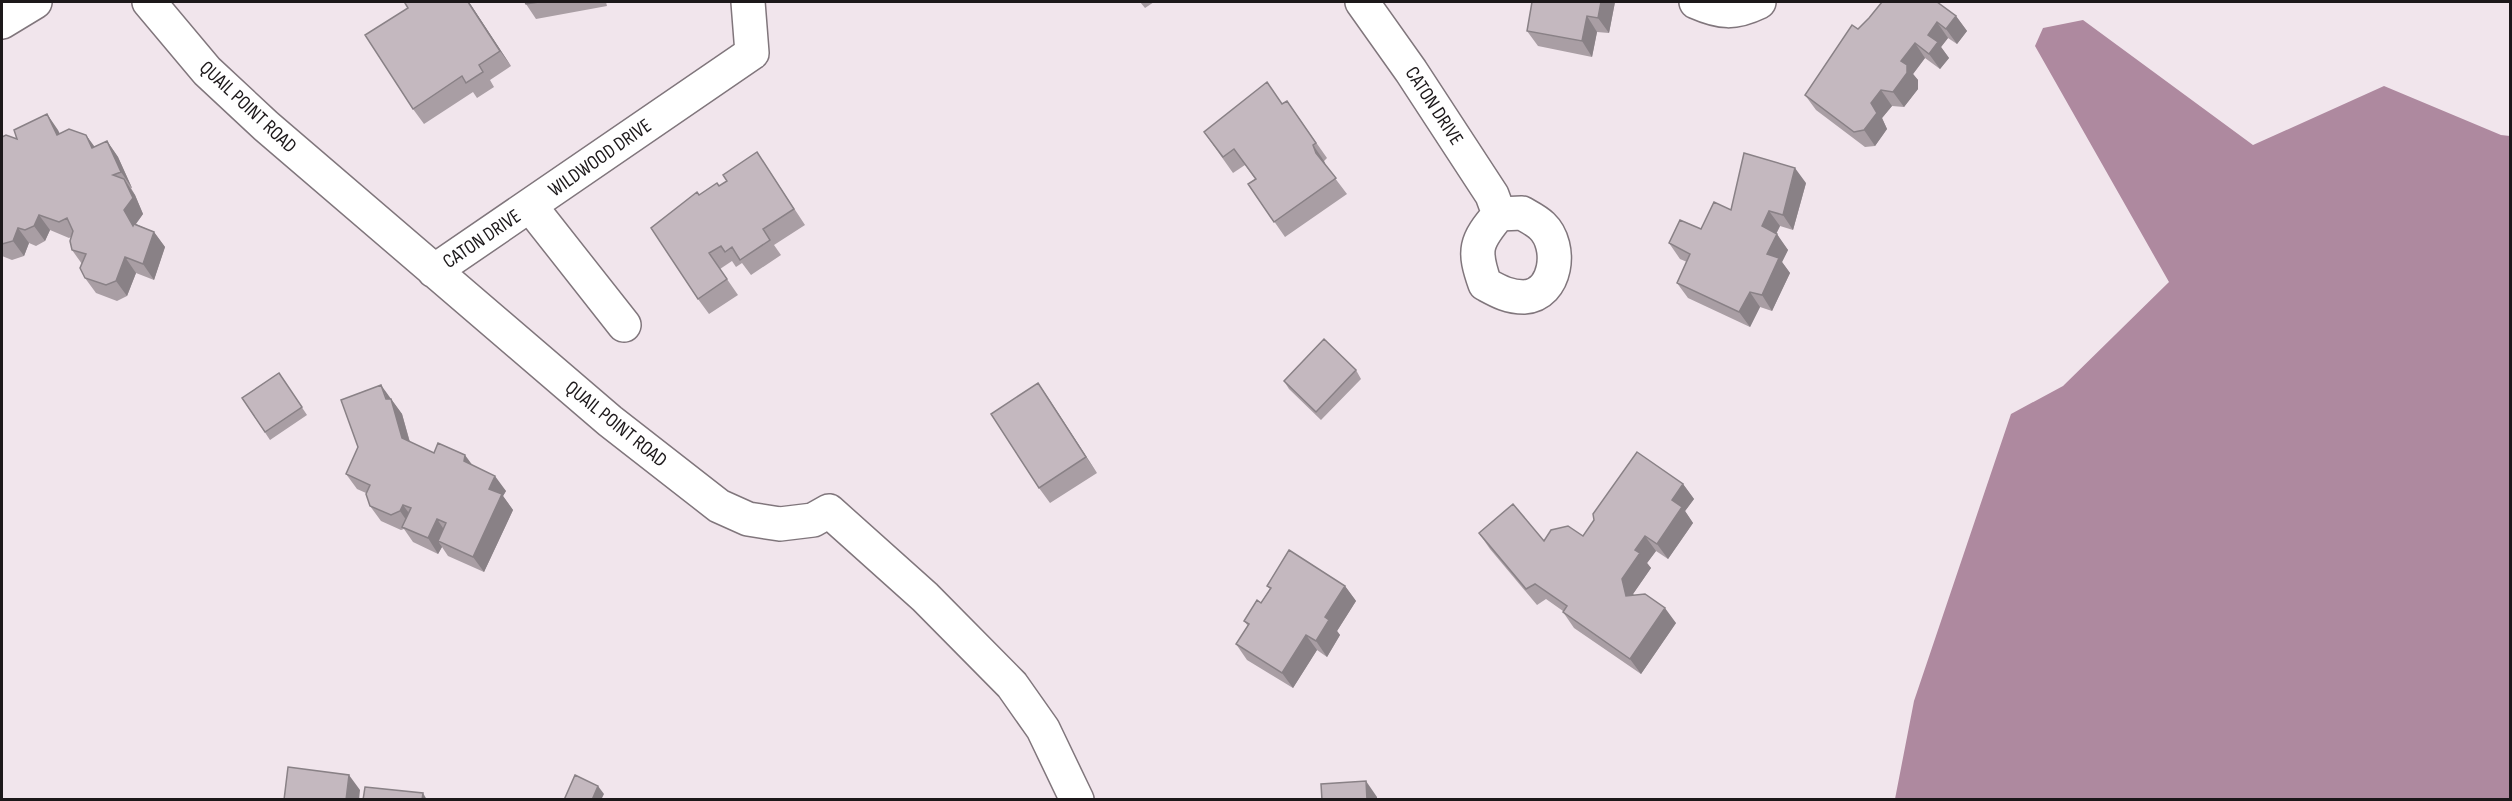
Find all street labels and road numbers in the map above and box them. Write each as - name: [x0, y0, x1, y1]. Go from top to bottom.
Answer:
- street label: QUAIL POINT ROAD: [195, 56, 301, 158]
- street label: CATON DRIVE: [1400, 62, 1468, 150]
- street label: WILDWOOD DRIVE: [544, 114, 656, 202]
- street label: CATON DRIVE: [438, 204, 526, 274]
- street label: QUAIL POINT ROAD: [560, 376, 672, 472]

